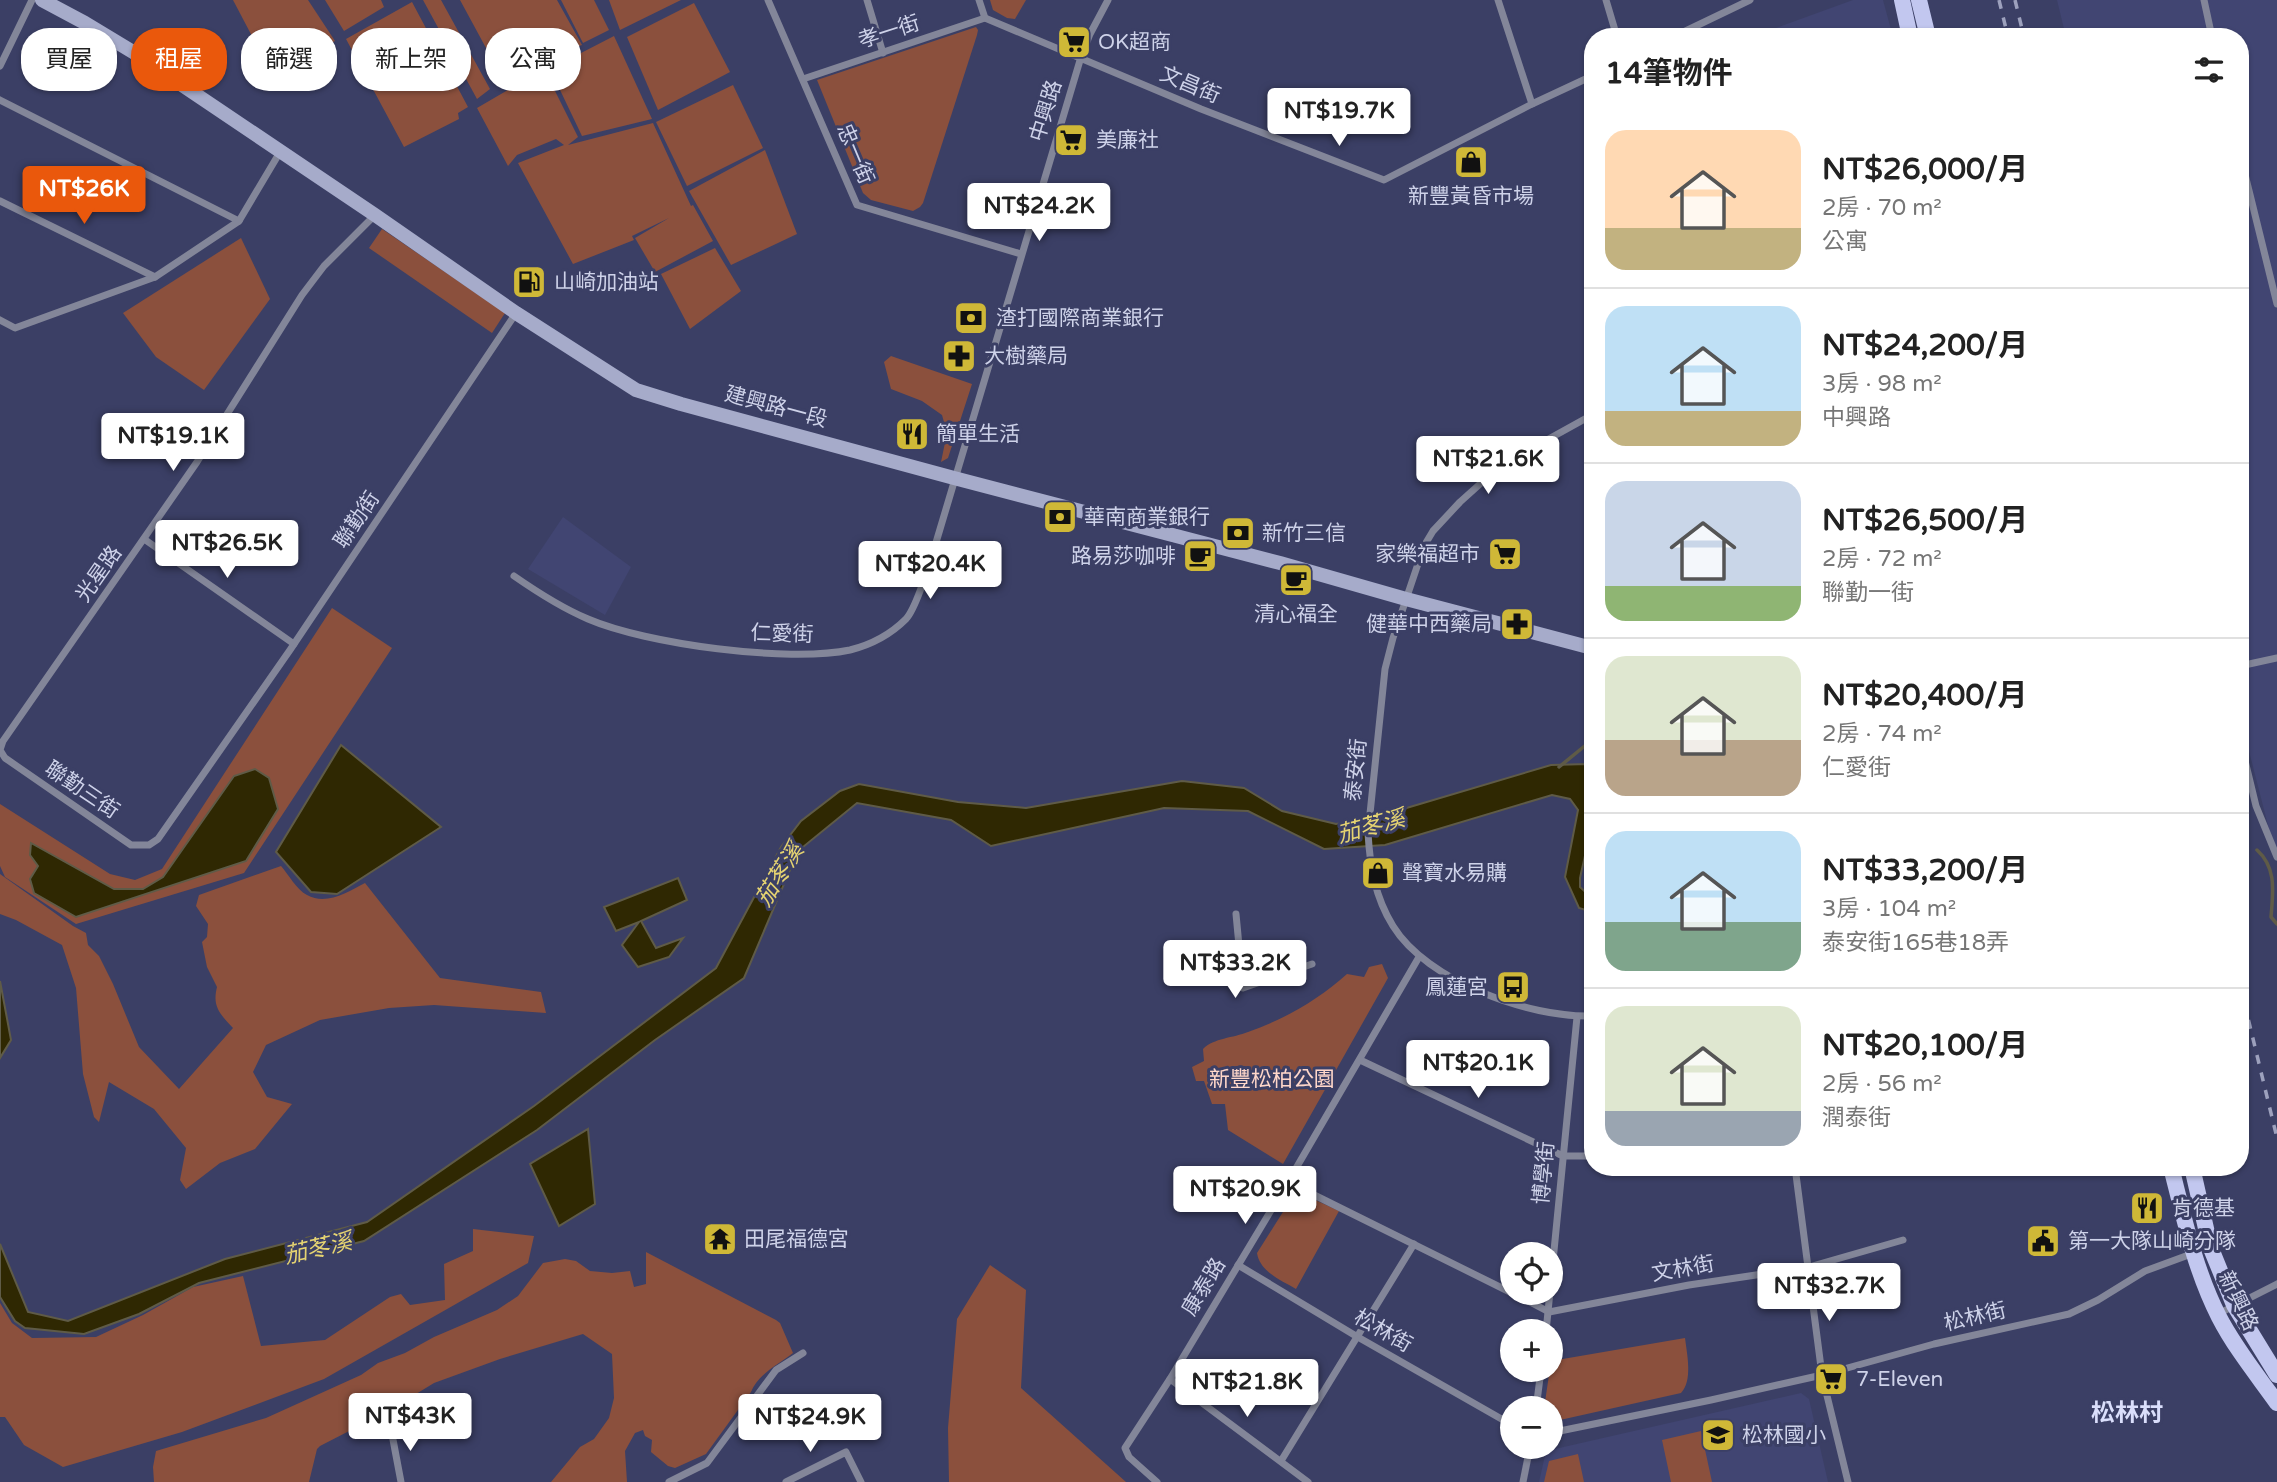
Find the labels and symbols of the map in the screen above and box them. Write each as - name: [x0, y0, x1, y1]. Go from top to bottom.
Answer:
- street label: 孝一街: [855, 10, 923, 54]
- supermarket icon: OK超商: [1055, 23, 1093, 61]
- place label: OK超商: [1098, 30, 1171, 55]
- street label: 文昌街: [1156, 61, 1224, 109]
- street label: 中興路: [1025, 77, 1067, 145]
- pin: NT$19.7K: [1267, 88, 1411, 148]
- street label: 忠一街: [831, 120, 879, 188]
- supermarket icon: 美廉社: [1052, 121, 1090, 159]
- place label: 美廉社: [1096, 128, 1159, 153]
- shop icon: 新豐黃昏市場: [1452, 143, 1490, 181]
- pin: NT$26K: [27, 166, 141, 226]
- pin: NT$24.2K: [967, 184, 1111, 243]
- place label: 新豐黃昏市場: [1408, 184, 1534, 209]
- fuel station icon: 山崎加油站: [510, 263, 548, 301]
- place label: 山崎加油站: [554, 270, 659, 295]
- bank icon: 渣打國際商業銀行: [952, 299, 990, 337]
- place label: 渣打國際商業銀行: [996, 306, 1164, 331]
- pharmacy icon: 大樹藥局: [940, 337, 978, 375]
- place label: 大樹藥局: [984, 344, 1068, 369]
- street label: 建興路一段: [722, 381, 830, 433]
- pin: NT$19.1K: [101, 414, 245, 473]
- restaurant icon: 簡單生活: [893, 415, 931, 453]
- place label: 簡單生活: [936, 422, 1020, 447]
- pin: NT$21.6K: [1416, 436, 1560, 496]
- street label: 聯勤街: [329, 487, 385, 553]
- bank icon: 華南商業銀行: [1041, 498, 1079, 536]
- place label: 華南商業銀行: [1084, 505, 1210, 530]
- bank icon: 新竹三信: [1219, 514, 1257, 552]
- pin: NT$26.5K: [155, 520, 299, 580]
- place label: 新竹三信: [1262, 521, 1346, 546]
- supermarket icon: 家樂福超市: [1486, 535, 1524, 573]
- cafe icon: 路易莎咖啡: [1181, 537, 1219, 575]
- street label: 光星路: [71, 541, 127, 607]
- pin: NT$20.4K: [858, 542, 1002, 601]
- place label: 家樂福超市: [1375, 542, 1480, 567]
- place label: 路易莎咖啡: [1071, 544, 1176, 569]
- cafe icon: 清心福全: [1277, 561, 1315, 599]
- place label: 清心福全: [1254, 602, 1338, 627]
- pharmacy icon: 健華中西藥局: [1498, 605, 1536, 643]
- place label: 健華中西藥局: [1366, 612, 1492, 637]
- street label: 仁愛街: [750, 620, 814, 648]
- street label: 泰安街: [1340, 737, 1372, 803]
- street label: 聯勤三街: [40, 756, 124, 824]
- water label: 茄苳溪: [1334, 804, 1411, 849]
- water label: 茄苳溪: [750, 836, 812, 912]
- shop icon: 聲寶水易購: [1359, 854, 1397, 892]
- place label: 聲寶水易購: [1402, 861, 1507, 886]
- pin: NT$33.2K: [1163, 940, 1307, 1000]
- bus stop icon: 鳳蓮宮: [1494, 968, 1532, 1006]
- place label: 鳳蓮宮: [1425, 975, 1488, 1000]
- pin: NT$20.1K: [1406, 1040, 1550, 1100]
- park label: 新豐松柏公園: [1209, 1067, 1335, 1092]
- street label: 博學街: [1529, 1141, 1559, 1205]
- pin: NT$20.9K: [1173, 1166, 1317, 1226]
- restaurant icon: 肯德基: [2128, 1189, 2166, 1227]
- place label: 肯德基: [2172, 1196, 2235, 1221]
- temple icon: 田尾福德宮: [701, 1220, 739, 1258]
- public building icon: 第一大隊山崎分隊: [2024, 1222, 2062, 1260]
- water label: 茄苳溪: [281, 1227, 358, 1270]
- place label: 田尾福德宮: [744, 1227, 849, 1252]
- place label: 第一大隊山崎分隊: [2068, 1229, 2236, 1254]
- street label: 文林街: [1650, 1251, 1716, 1287]
- street label: 康泰路: [1177, 1254, 1231, 1320]
- pin: NT$32.7K: [1757, 1264, 1901, 1323]
- street label: 新興路: [2213, 1267, 2263, 1335]
- street label: 松林街: [1941, 1298, 2009, 1336]
- street label: 松林街: [1349, 1304, 1417, 1358]
- pin: NT$21.8K: [1175, 1360, 1319, 1419]
- supermarket icon: 7-Eleven: [1812, 1360, 1850, 1398]
- place label: 7-Eleven: [1856, 1367, 1943, 1392]
- pin: NT$43K: [353, 1394, 467, 1453]
- pin: NT$24.9K: [738, 1394, 882, 1454]
- district label: 松林村: [2091, 1399, 2163, 1428]
- school or university icon: 松林國小: [1699, 1416, 1737, 1454]
- place label: 松林國小: [1742, 1423, 1826, 1448]

